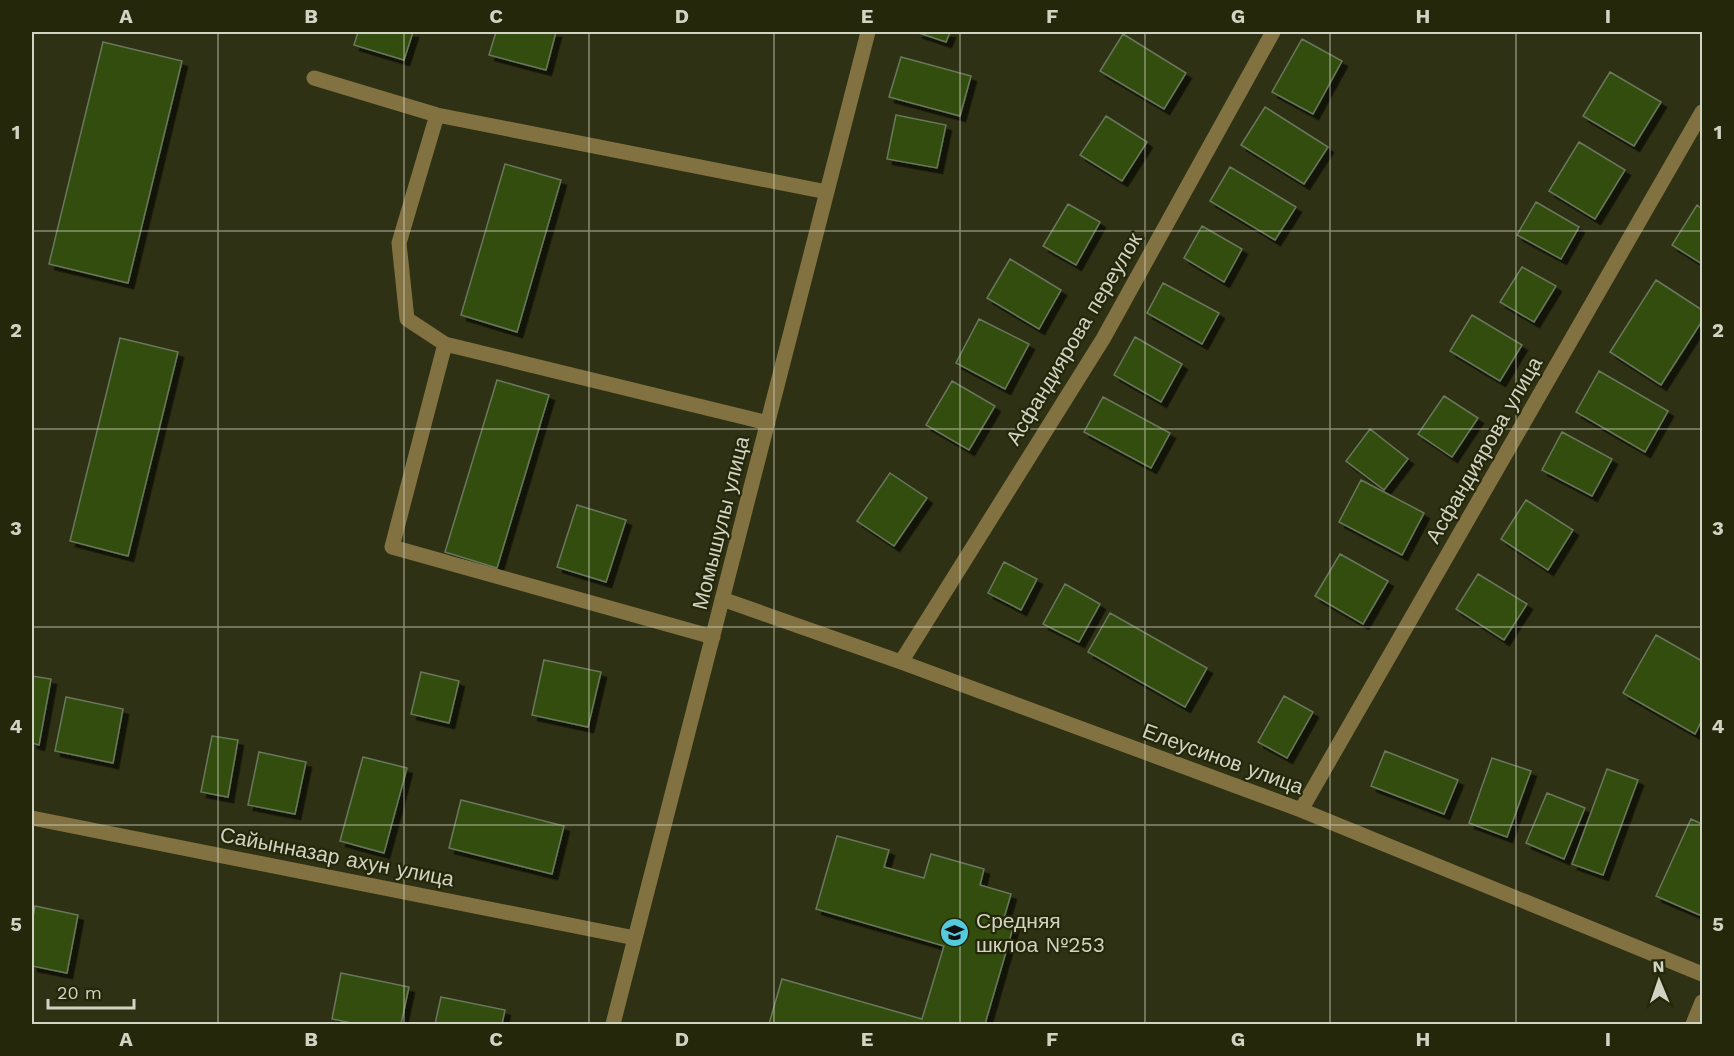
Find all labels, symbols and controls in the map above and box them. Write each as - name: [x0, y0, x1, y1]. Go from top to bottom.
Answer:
- text: A: [119, 4, 133, 28]
- text: B: [304, 4, 318, 28]
- text: C: [489, 4, 503, 28]
- text: D: [675, 4, 689, 28]
- text: E: [861, 4, 873, 28]
- text: F: [1046, 4, 1058, 28]
- text: G: [1231, 4, 1245, 28]
- text: H: [1416, 4, 1430, 28]
- text: I: [1605, 4, 1611, 28]
- text: 1: [12, 120, 20, 144]
- text: 1: [1714, 120, 1722, 144]
- street label: Асфандиярова переулок: [1000, 227, 1147, 449]
- text: 2: [10, 318, 22, 342]
- text: 2: [1712, 318, 1724, 342]
- street label: Асфандиярова улица: [1420, 352, 1547, 547]
- street label: Момышулы улица: [687, 433, 754, 612]
- text: 3: [10, 516, 22, 540]
- text: 3: [1712, 516, 1724, 540]
- text: 4: [10, 714, 23, 738]
- text: 4: [1712, 714, 1725, 738]
- street label: Елеусинов улица: [1139, 718, 1307, 799]
- street label: Сайынназар ахун улица: [218, 822, 457, 892]
- place label: Средняя шклоа №253: [976, 908, 1105, 957]
- text: 5: [10, 912, 22, 936]
- text: 5: [1712, 912, 1724, 936]
- school or university icon: Средняя шклоа №253: [939, 917, 971, 949]
- north arrow: [1629, 951, 1689, 1011]
- text: N: [1652, 957, 1665, 976]
- scale bar: [48, 972, 134, 1010]
- text: 20 m: [57, 982, 102, 1003]
- text: A: [119, 1027, 133, 1051]
- text: B: [304, 1027, 318, 1051]
- text: C: [489, 1027, 503, 1051]
- text: D: [675, 1027, 689, 1051]
- text: E: [861, 1027, 873, 1051]
- text: F: [1046, 1027, 1058, 1051]
- text: G: [1231, 1027, 1245, 1051]
- text: H: [1416, 1027, 1430, 1051]
- text: I: [1605, 1027, 1611, 1051]

